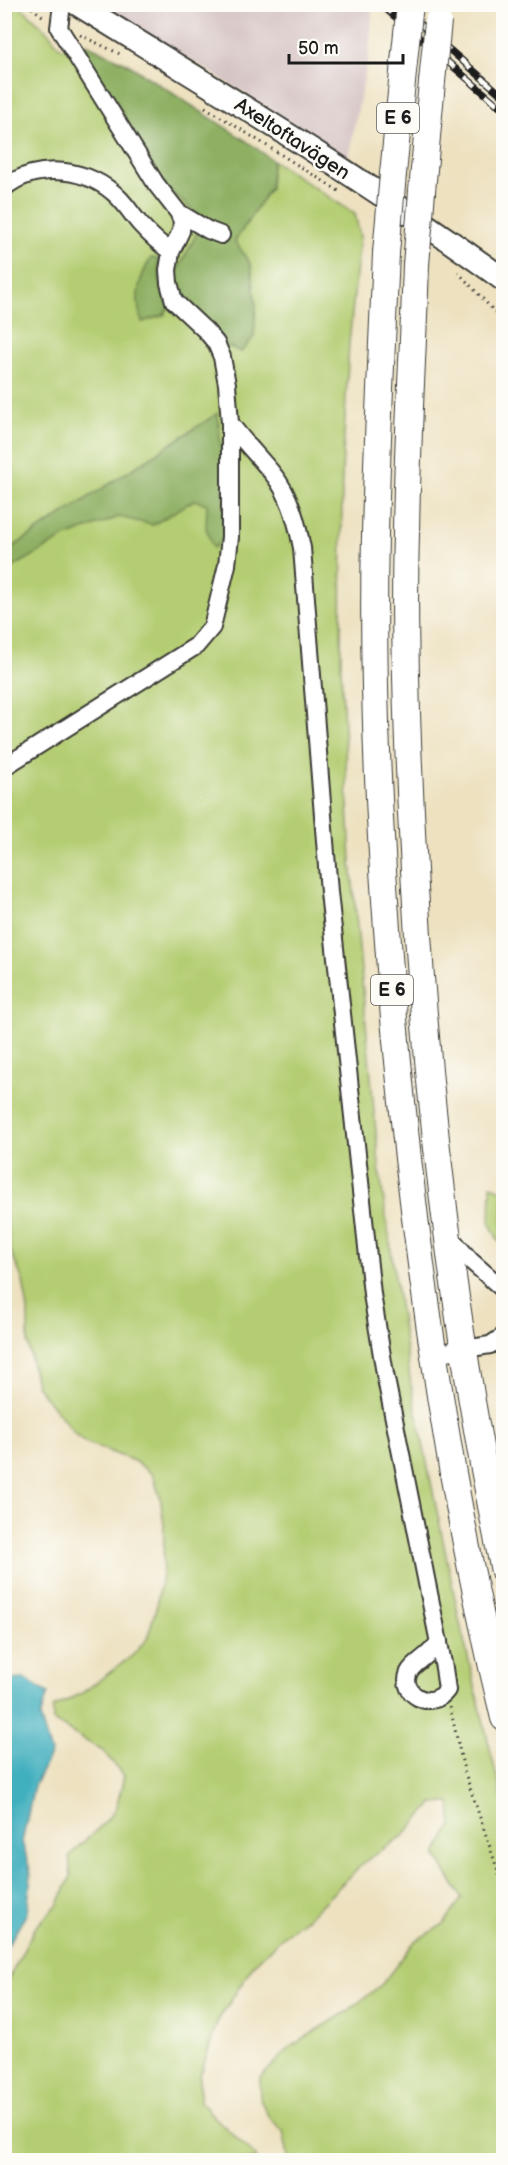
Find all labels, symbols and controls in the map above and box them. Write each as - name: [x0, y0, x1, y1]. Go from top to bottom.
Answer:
- scale bar: [289, 27, 403, 65]
- text: 50 m: [298, 38, 339, 59]
- street label: Axeltoftavägen: [230, 93, 354, 185]
- road number: E 6: [377, 103, 419, 133]
- road number: E 6: [371, 975, 413, 1005]

